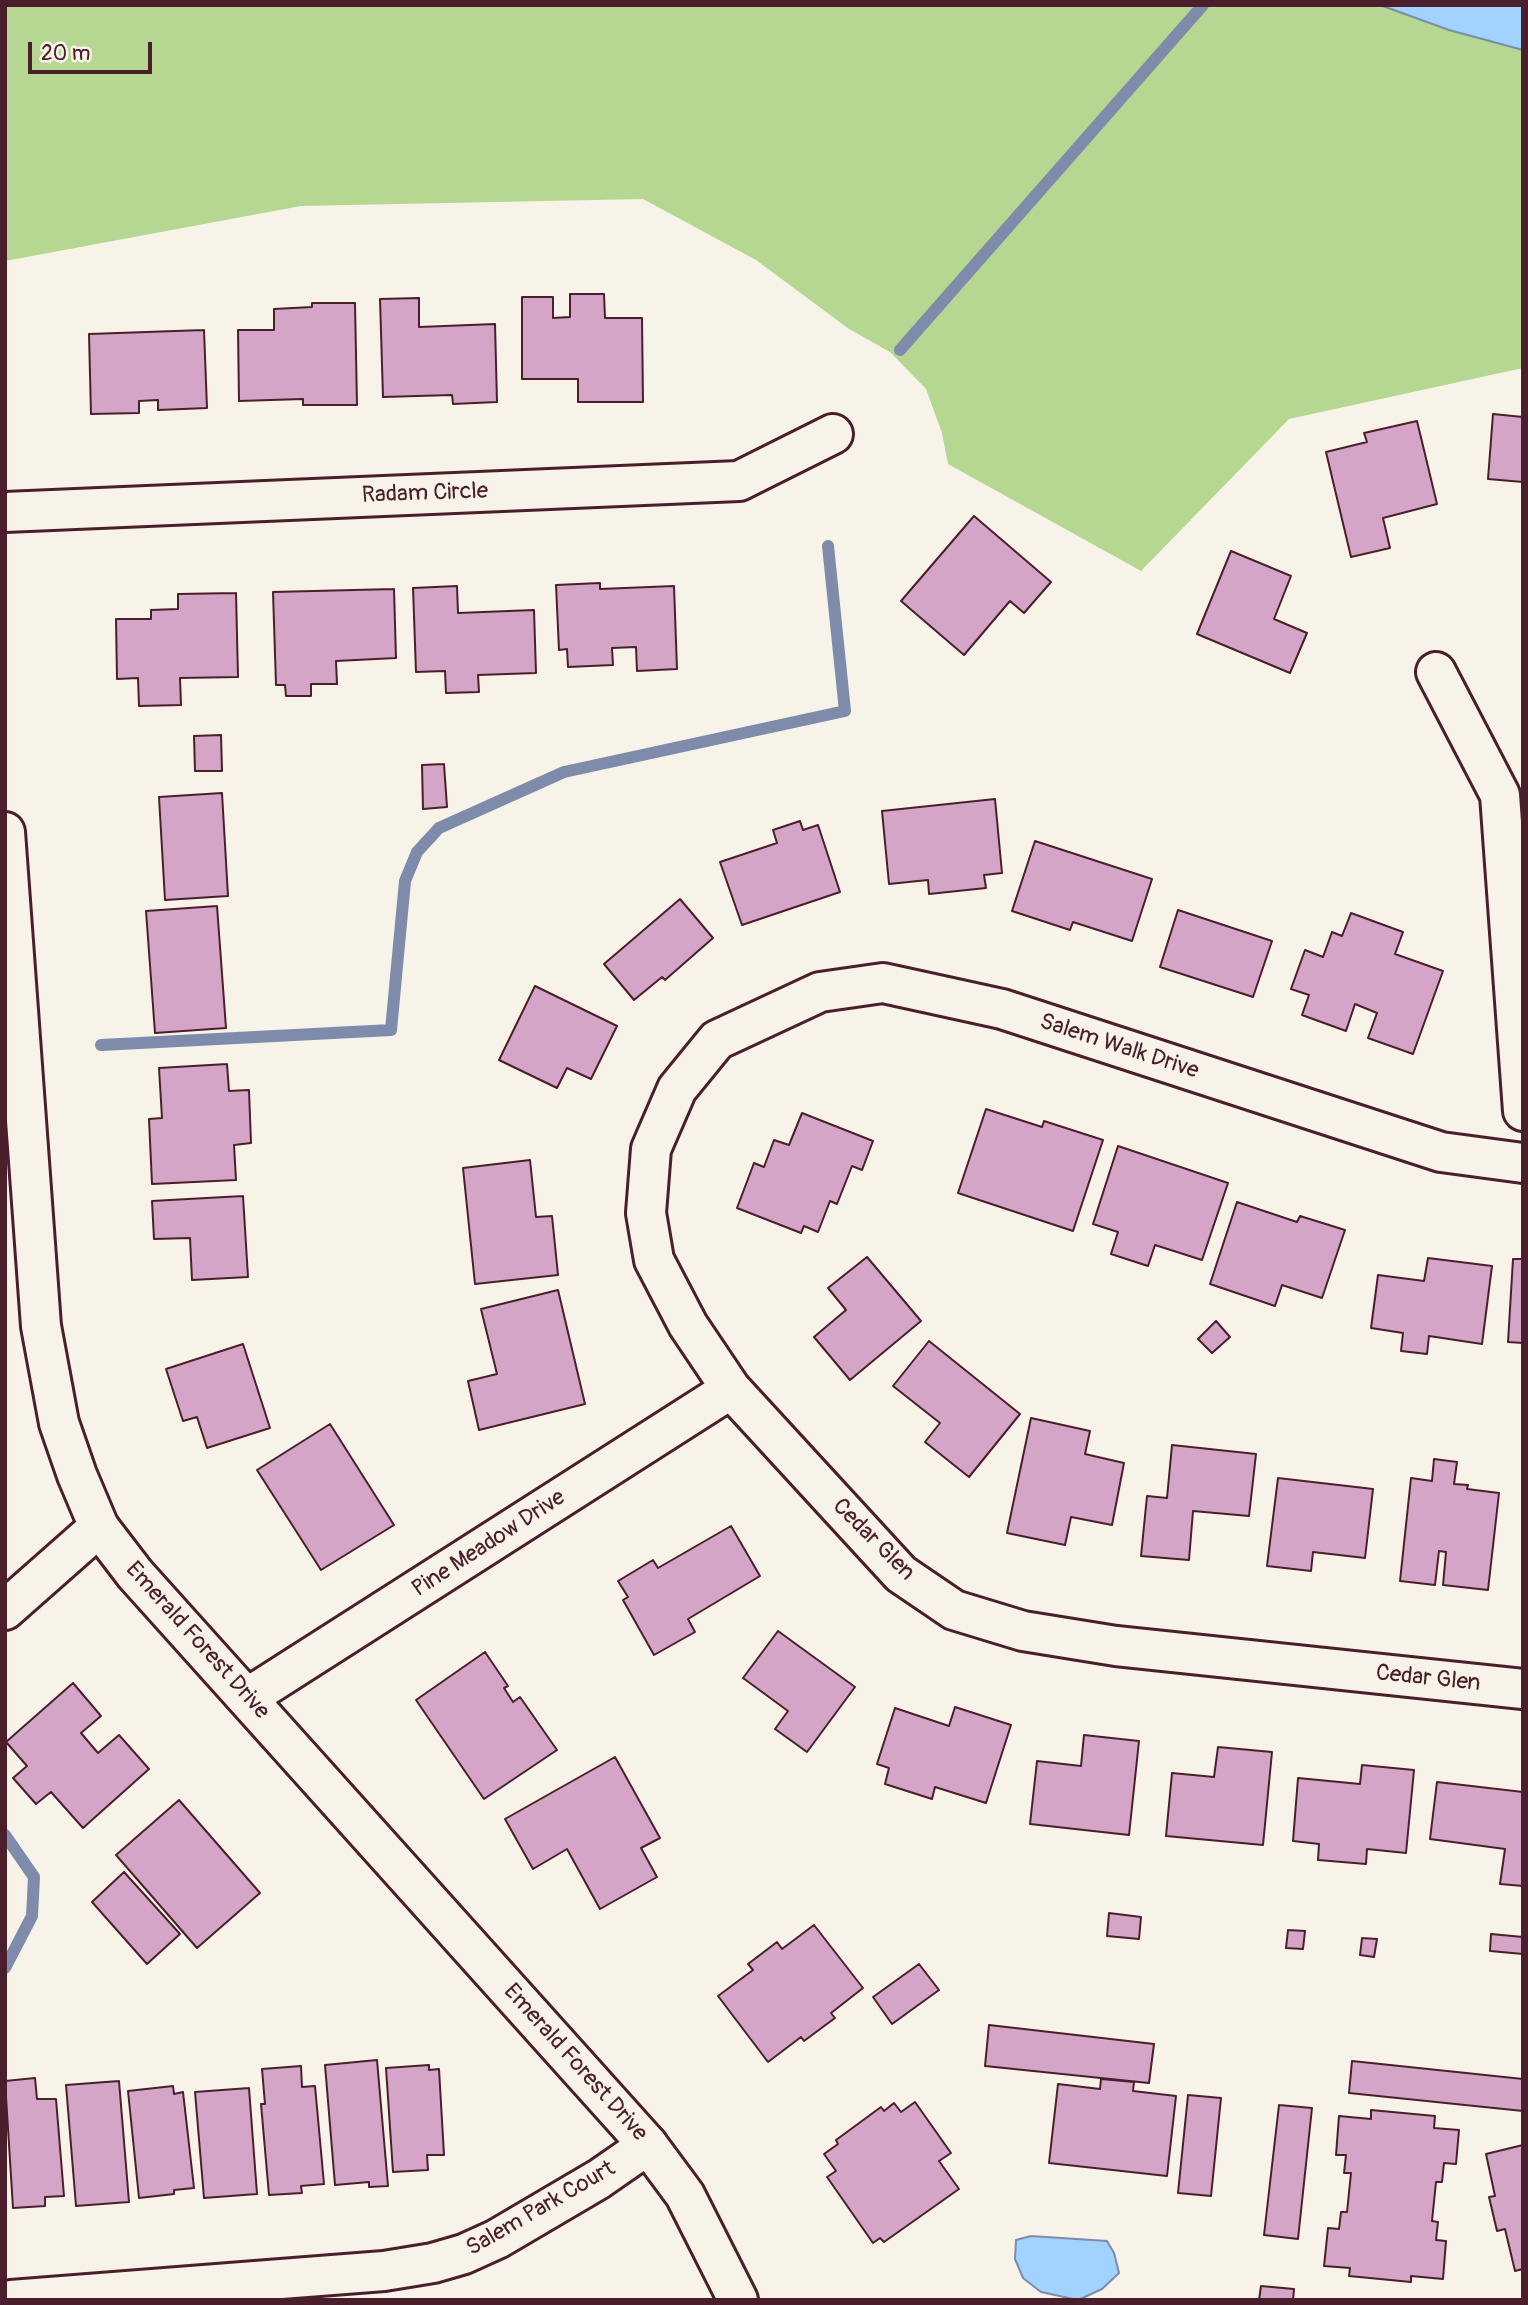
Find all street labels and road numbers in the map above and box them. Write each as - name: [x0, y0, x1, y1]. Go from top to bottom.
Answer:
- street label: Radam Circle: [361, 478, 489, 510]
- street label: Salem Walk Drive: [1036, 1008, 1202, 1086]
- street label: Pine Meadow Drive: [407, 1484, 571, 1604]
- street label: Cedar Glen: [826, 1493, 920, 1587]
- street label: Emerald Forest Drive: [119, 1557, 275, 1725]
- street label: Cedar Glen: [1374, 1660, 1482, 1698]
- street label: Emerald Forest Drive: [497, 1979, 653, 2147]
- street label: Salem Park Court: [462, 2155, 620, 2263]

